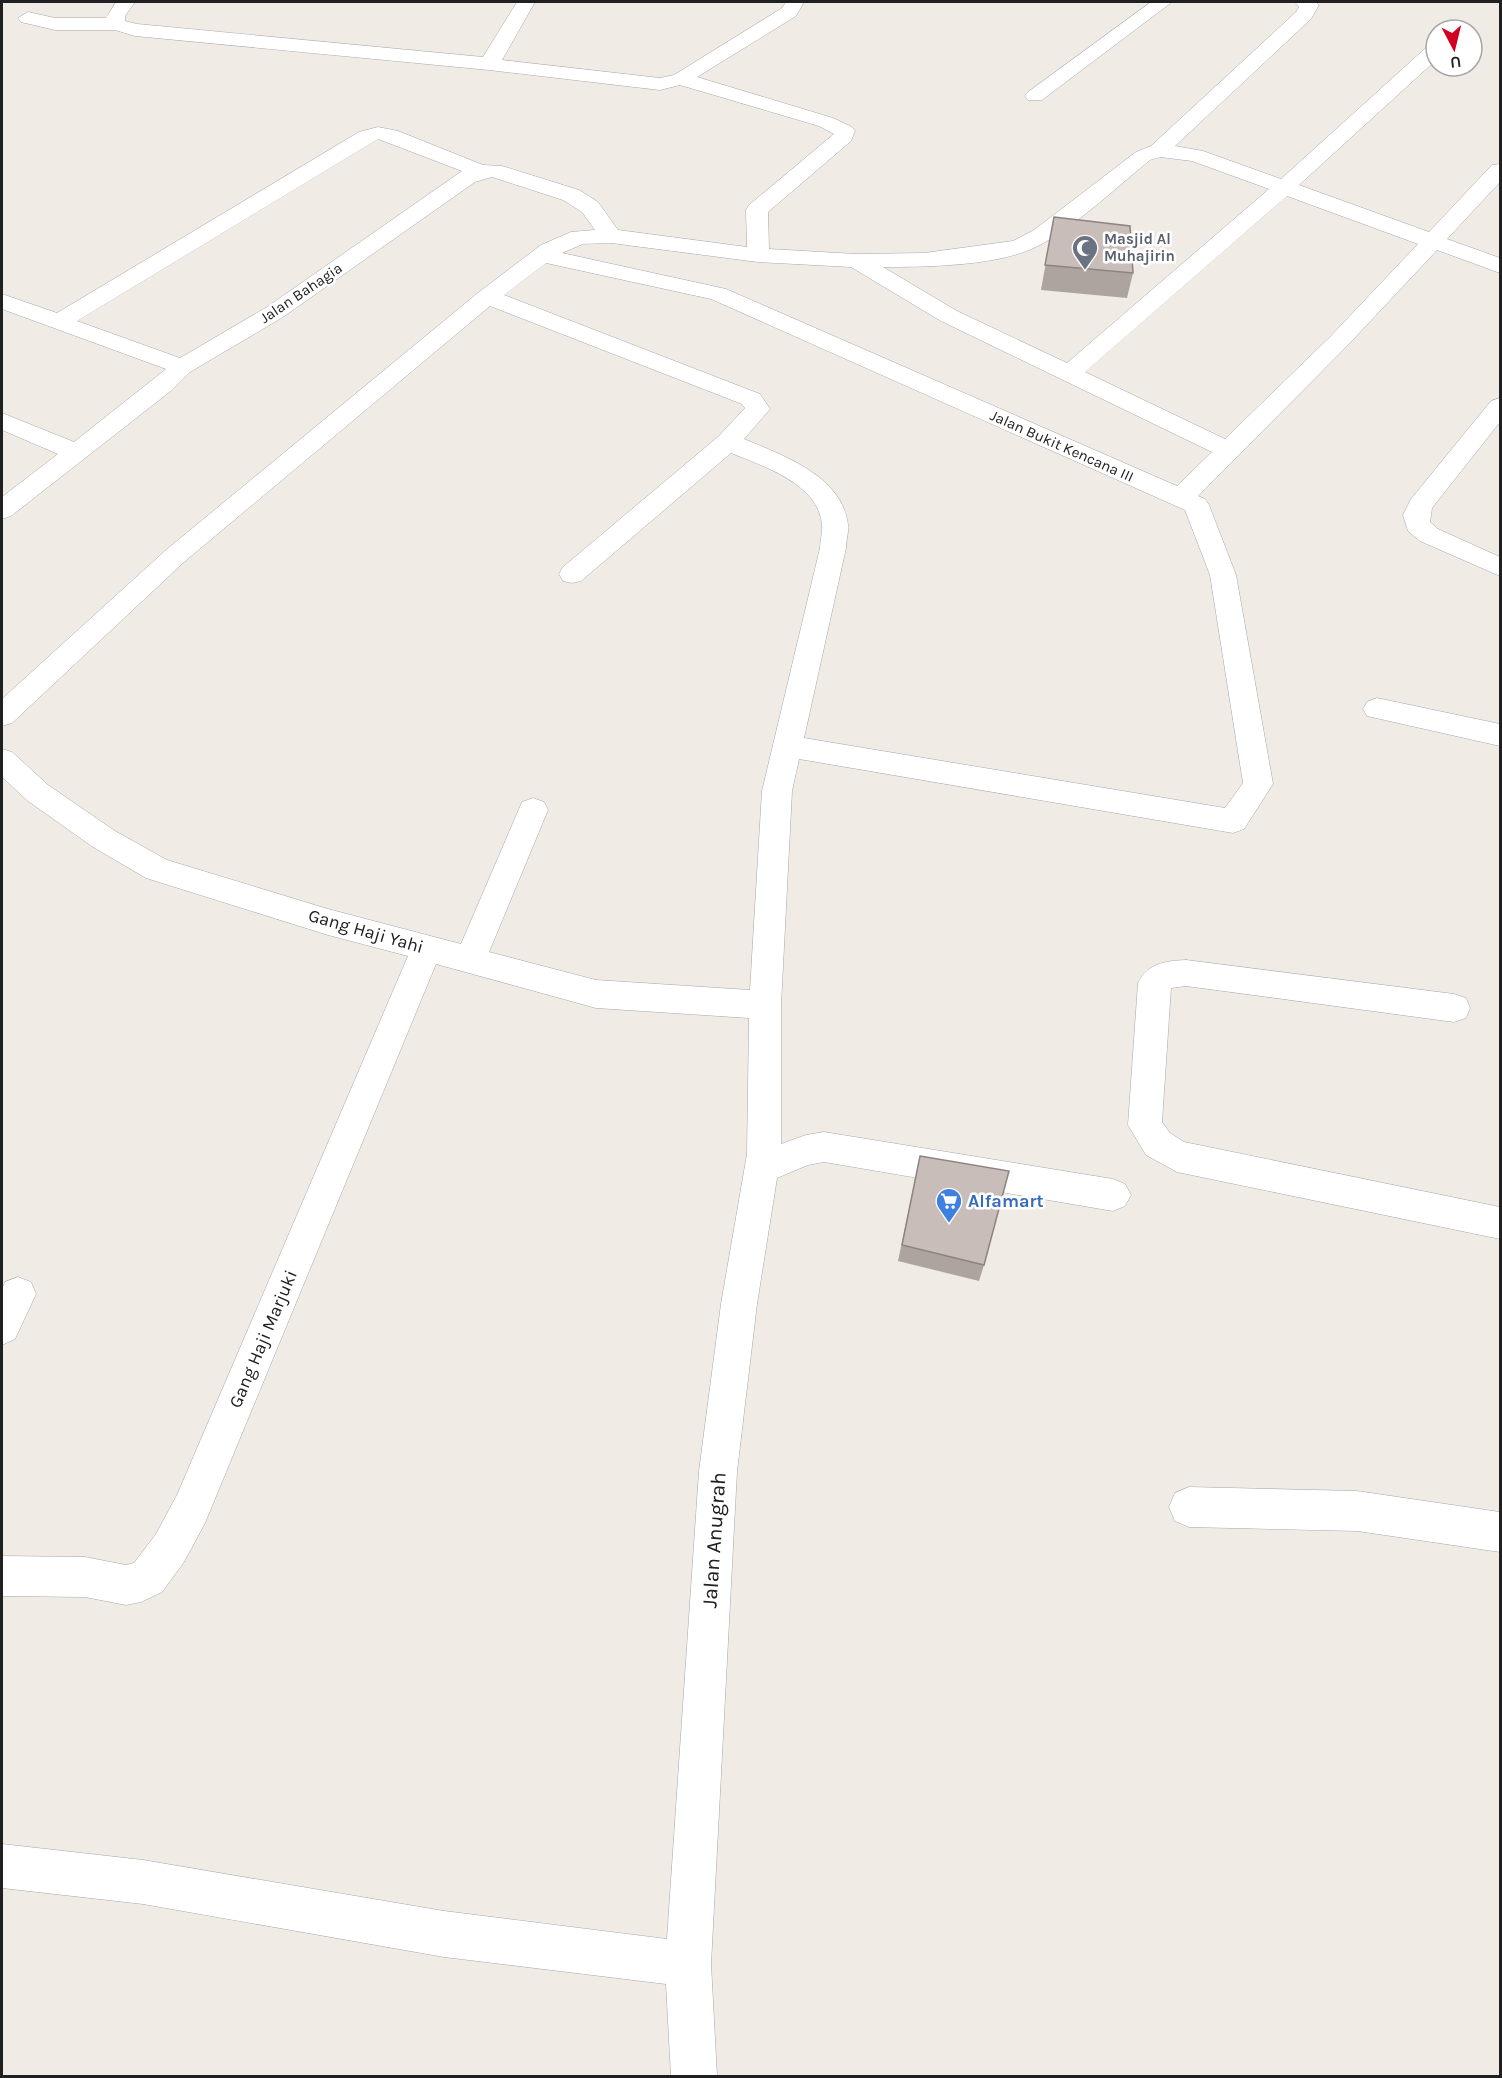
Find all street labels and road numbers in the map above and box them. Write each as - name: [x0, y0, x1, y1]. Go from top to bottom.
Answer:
- street label: Jalan Bahagia: [256, 259, 346, 327]
- street label: Jalan Bukit Kencana III: [987, 406, 1137, 486]
- street label: Gang Haji Yahi: [306, 904, 426, 958]
- street label: Gang Haji Marjuki: [224, 1267, 302, 1411]
- street label: Jalan Anugrah: [697, 1471, 731, 1609]

